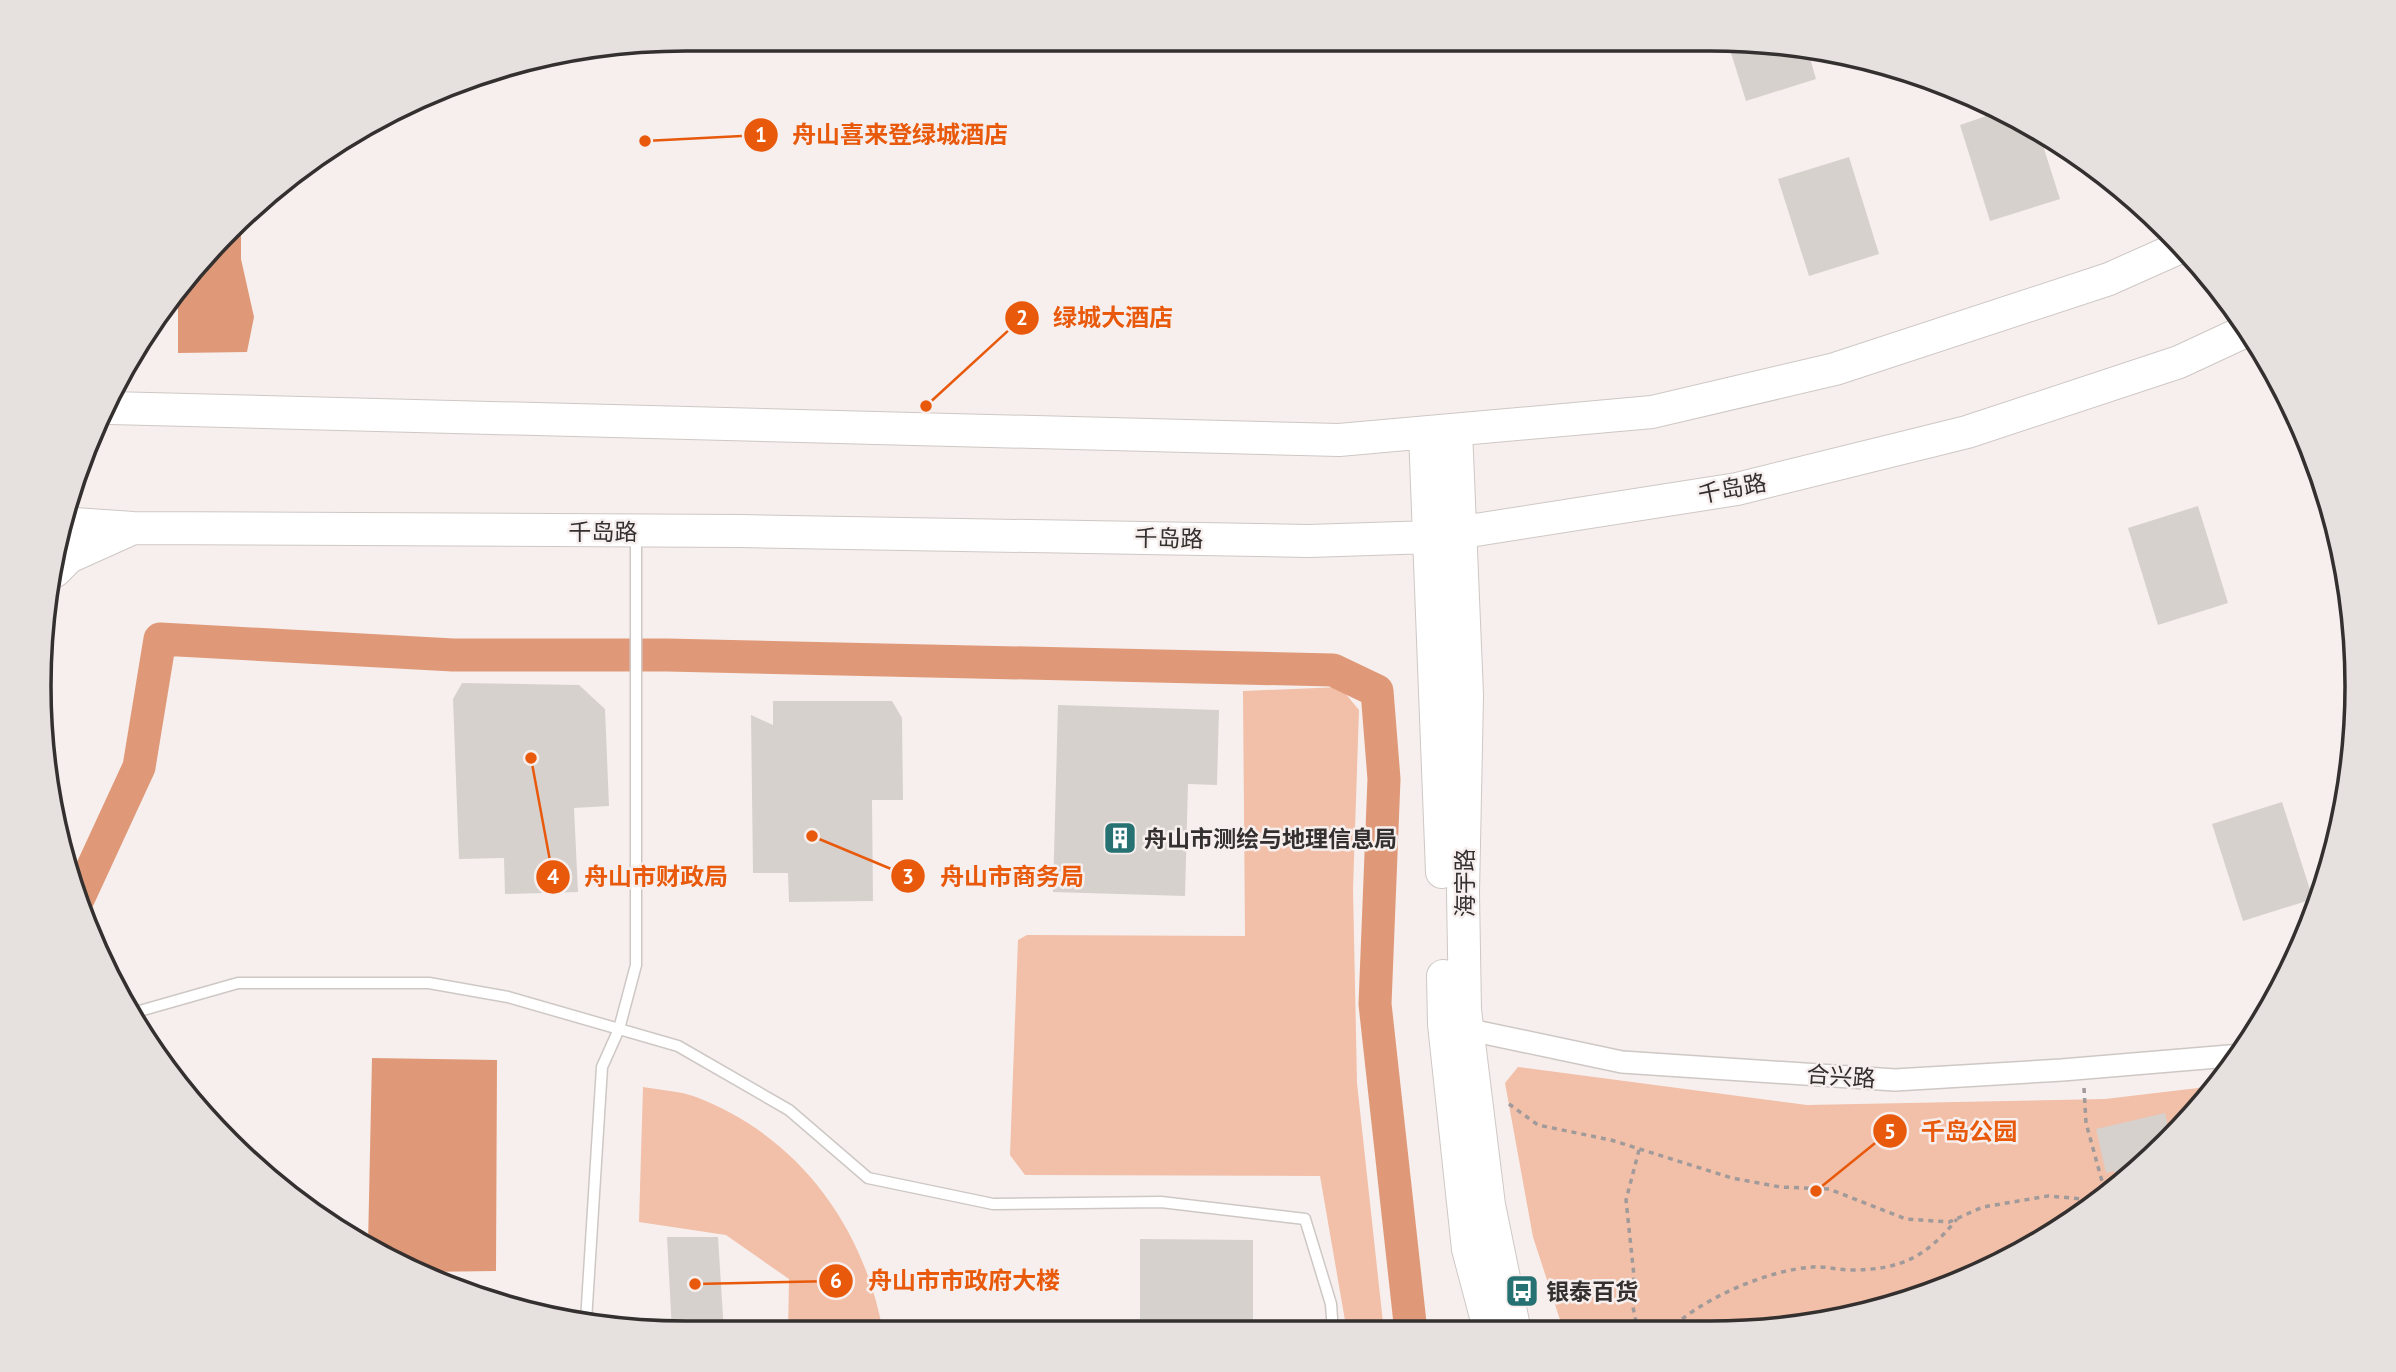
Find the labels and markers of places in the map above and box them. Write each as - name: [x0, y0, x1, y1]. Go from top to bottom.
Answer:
- callout: 舟山喜来登绿城酒店: [743, 112, 1022, 157]
- callout: 绿城大酒店: [1004, 295, 1187, 340]
- building icon: 舟山市测绘与地理信息局: [1101, 819, 1139, 857]
- place label: 舟山市测绘与地理信息局: [1144, 824, 1397, 853]
- callout: 舟山市财政局: [535, 854, 742, 899]
- callout: 舟山市商务局: [891, 854, 1098, 899]
- callout: 千岛公园: [1872, 1109, 2031, 1154]
- callout: 舟山市市政府大楼: [819, 1258, 1074, 1303]
- bus stop icon: 银泰百货: [1503, 1272, 1541, 1310]
- place label: 银泰百货: [1546, 1277, 1638, 1306]

